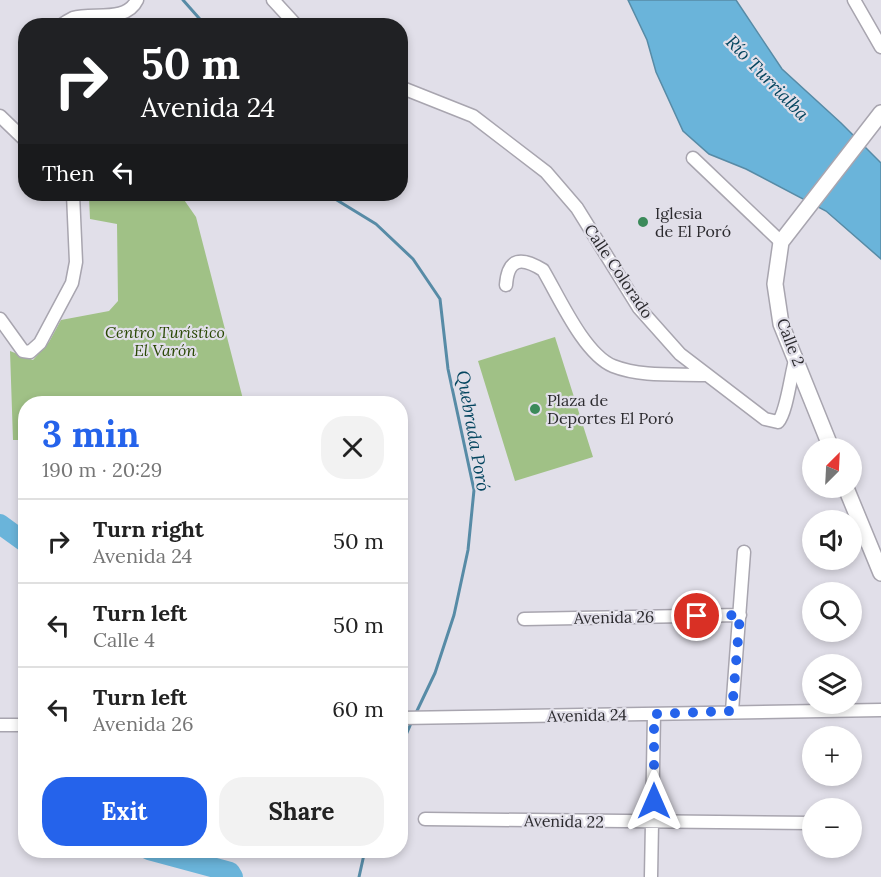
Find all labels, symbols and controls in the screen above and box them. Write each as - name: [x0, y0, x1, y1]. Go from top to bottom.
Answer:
- water label: Río Turrialba: [721, 30, 814, 125]
- text: 50 m: [141, 37, 240, 91]
- icon: right: [42, 42, 120, 120]
- text: Avenida 24: [141, 90, 275, 124]
- icon: left: [107, 156, 140, 189]
- text: Then: [42, 159, 95, 187]
- place label: Iglesia de El Poró: [655, 203, 731, 241]
- marker: Iglesia de El Poró: [636, 215, 650, 229]
- street label: Calle Colorado: [580, 220, 658, 322]
- street label: Calle 2: [773, 315, 809, 369]
- park label: Centro Turístico El Varón: [105, 322, 225, 360]
- water label: Quebrada Poró: [452, 369, 495, 493]
- place label: Plaza de Deportes El Poró: [547, 390, 674, 428]
- marker: Plaza de Deportes El Poró: [528, 402, 542, 416]
- text: 3 min: [42, 411, 140, 457]
- button: close: [321, 416, 384, 479]
- north arrow: [802, 438, 862, 498]
- map controls: [802, 438, 862, 858]
- text: 190 m · 20:29: [42, 457, 162, 482]
- button: sound: [802, 510, 862, 570]
- text: Turn right: [93, 515, 204, 543]
- icon: right: [42, 525, 75, 558]
- text: 50 m: [333, 527, 384, 555]
- text: Avenida 24: [93, 543, 192, 568]
- button: search: [802, 582, 862, 642]
- pin: [671, 590, 722, 641]
- text: Turn left: [93, 599, 187, 627]
- icon: arrive: [680, 599, 713, 632]
- street label: Avenida 26: [573, 606, 654, 628]
- icon: left: [42, 609, 75, 642]
- text: 50 m: [333, 611, 384, 639]
- text: Calle 4: [93, 627, 155, 652]
- button: layers: [802, 654, 862, 714]
- text: Turn left: [93, 683, 187, 711]
- icon: left: [42, 693, 75, 726]
- text: 60 m: [332, 695, 384, 723]
- street label: Avenida 24: [546, 704, 627, 726]
- text: Avenida 26: [93, 711, 194, 736]
- button: +: [802, 726, 862, 786]
- position arrow: [622, 769, 686, 833]
- button: Exit: [42, 777, 207, 846]
- button: Share: [219, 777, 384, 846]
- button: −: [802, 798, 862, 858]
- street label: Avenida 22: [523, 810, 604, 832]

